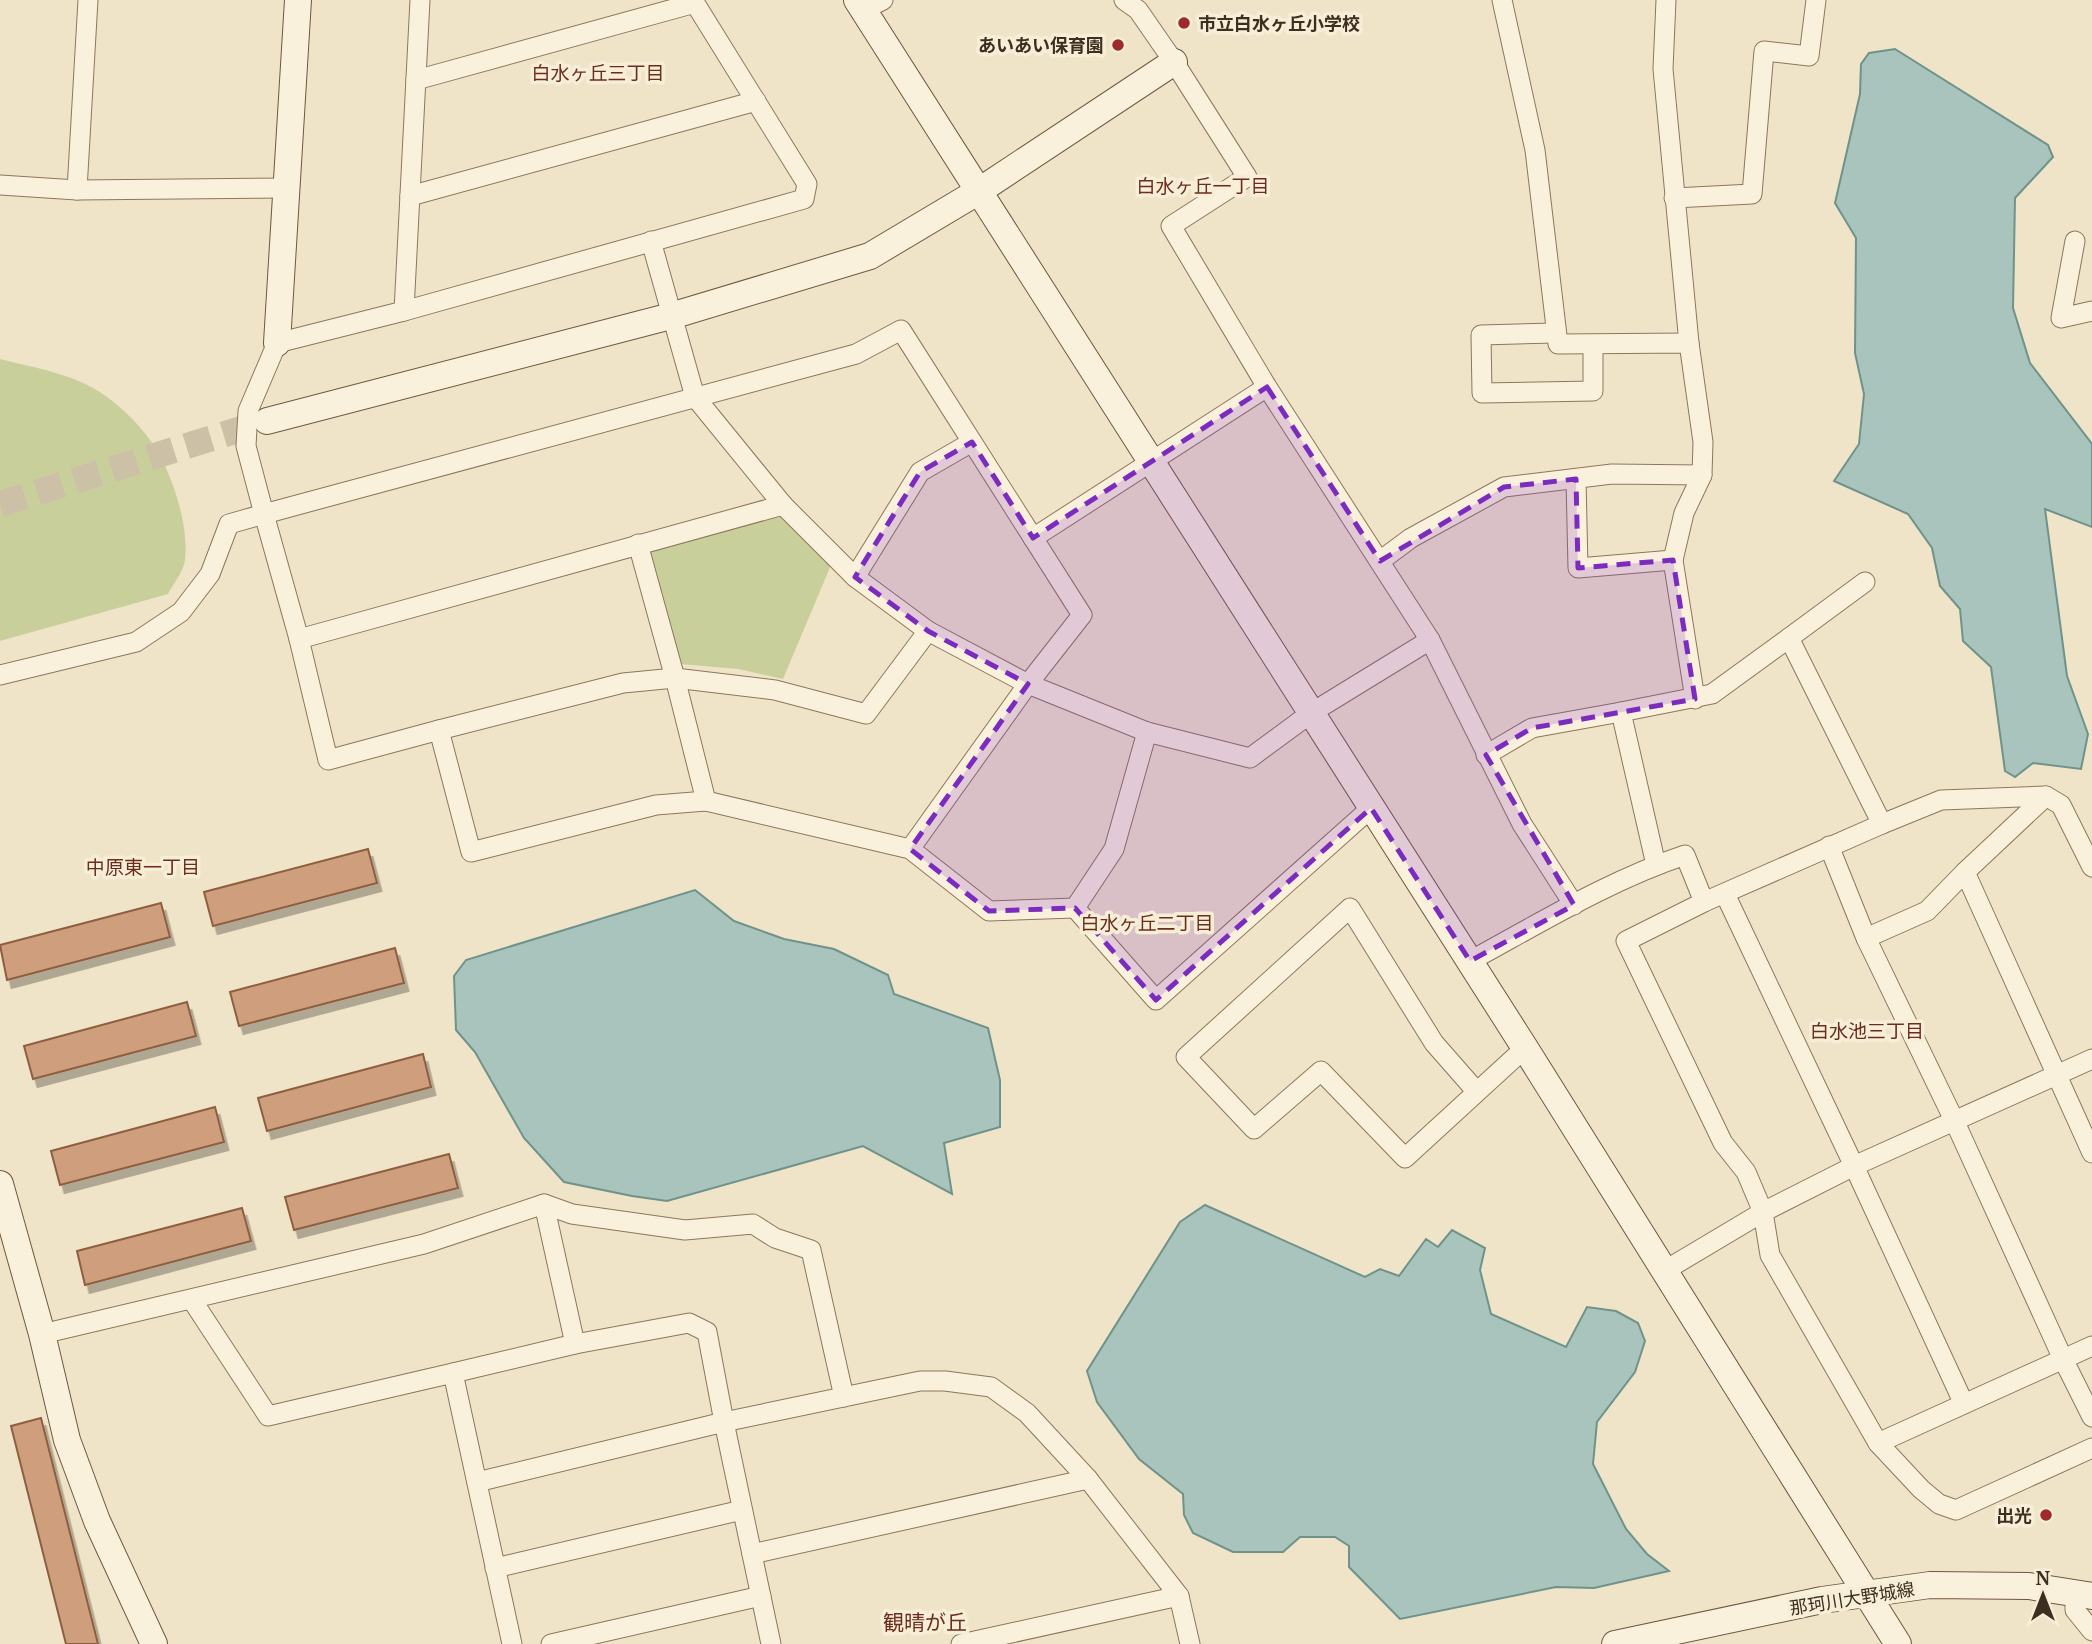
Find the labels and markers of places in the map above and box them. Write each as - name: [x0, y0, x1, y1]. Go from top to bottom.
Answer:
- place label: 市立白水ヶ丘小学校: [1198, 11, 1360, 35]
- marker: 市立白水ヶ丘小学校: [1176, 15, 1192, 31]
- place label: あいあい保育園: [978, 33, 1104, 57]
- marker: あいあい保育園: [1110, 37, 1126, 53]
- place label: 出光: [1996, 1503, 2032, 1527]
- marker: 出光: [2038, 1507, 2054, 1523]

